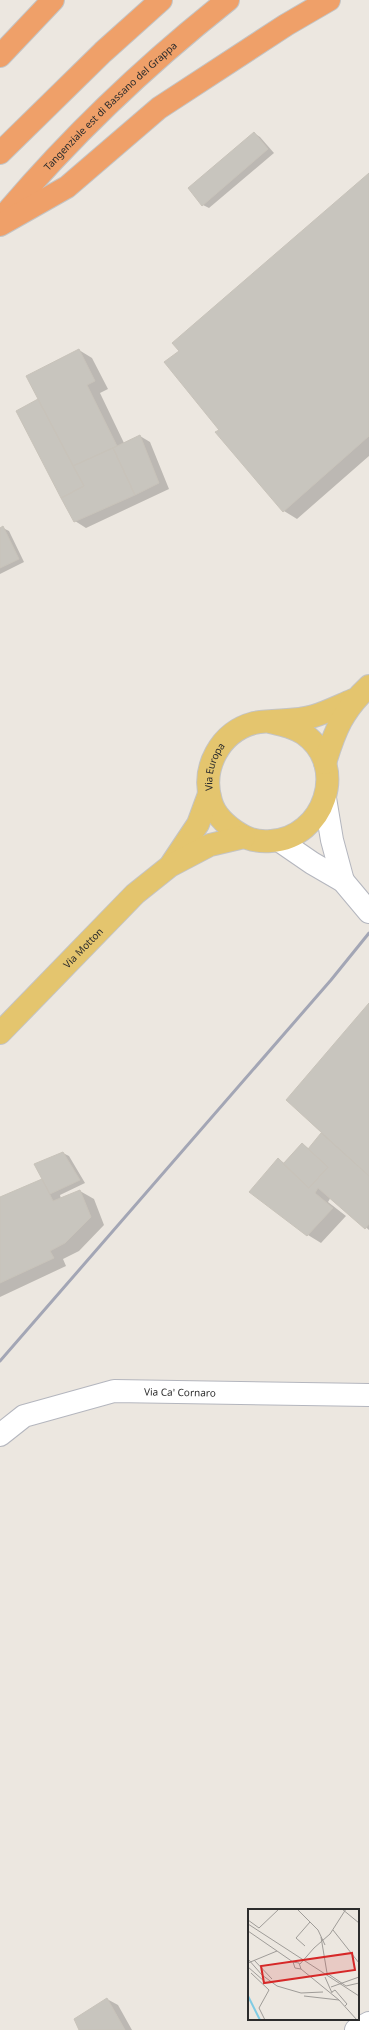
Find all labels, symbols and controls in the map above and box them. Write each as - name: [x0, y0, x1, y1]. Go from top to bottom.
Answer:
- street label: Tangenziale est di Bassano del Grappa: [40, 38, 180, 173]
- street label: Via Europa: [201, 739, 228, 791]
- street label: Via Motton: [60, 924, 106, 971]
- street label: Via Ca' Cornaro: [144, 1384, 216, 1400]
- inset map: [248, 1909, 359, 2020]

